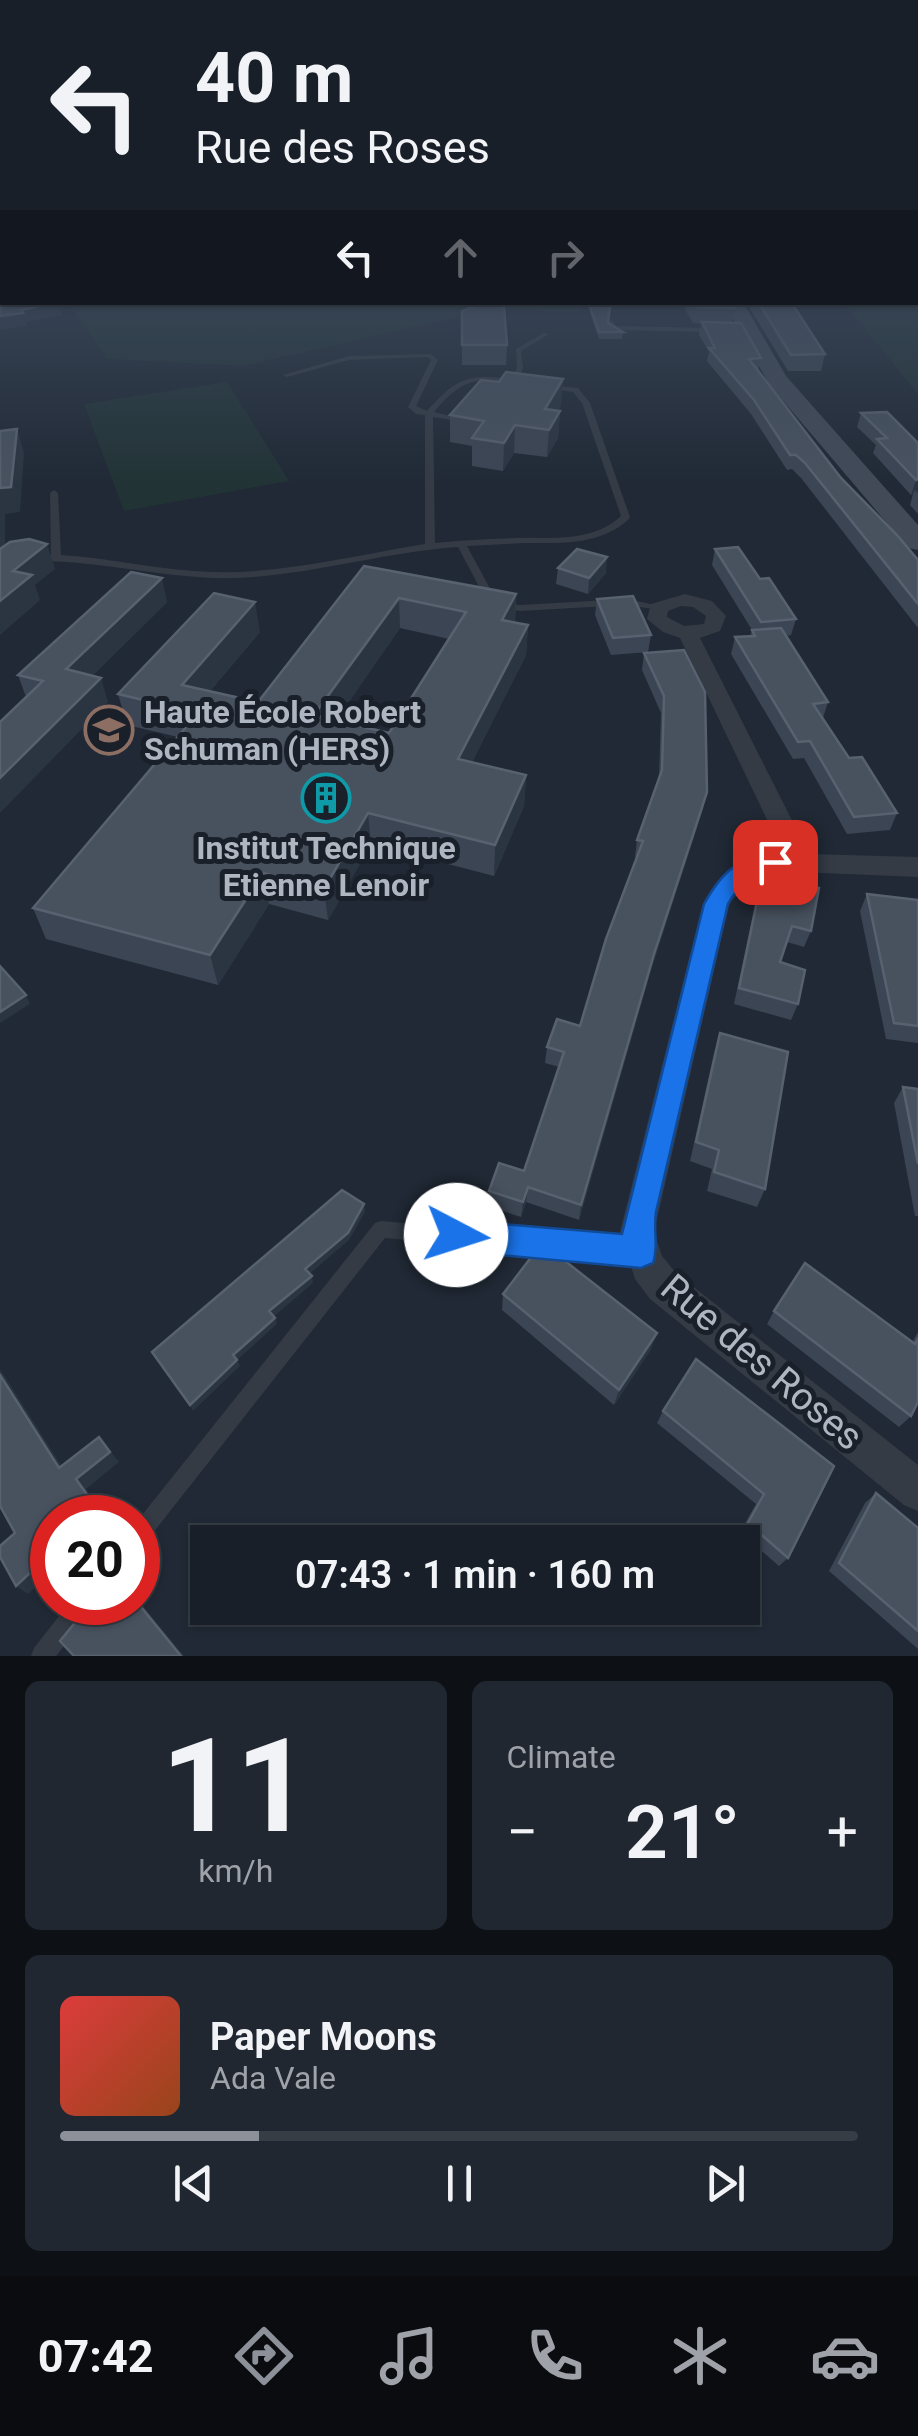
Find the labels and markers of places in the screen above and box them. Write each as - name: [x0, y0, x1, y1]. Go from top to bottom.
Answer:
- place label: Haute École Robert Schuman (HERS): [144, 693, 421, 768]
- school or university icon: Haute École Robert Schuman (HERS): [83, 704, 135, 756]
- building icon: Institut Technique Etienne Lenoir: [300, 772, 352, 824]
- pin: [733, 820, 818, 905]
- place label: Institut Technique Etienne Lenoir: [196, 829, 456, 904]

